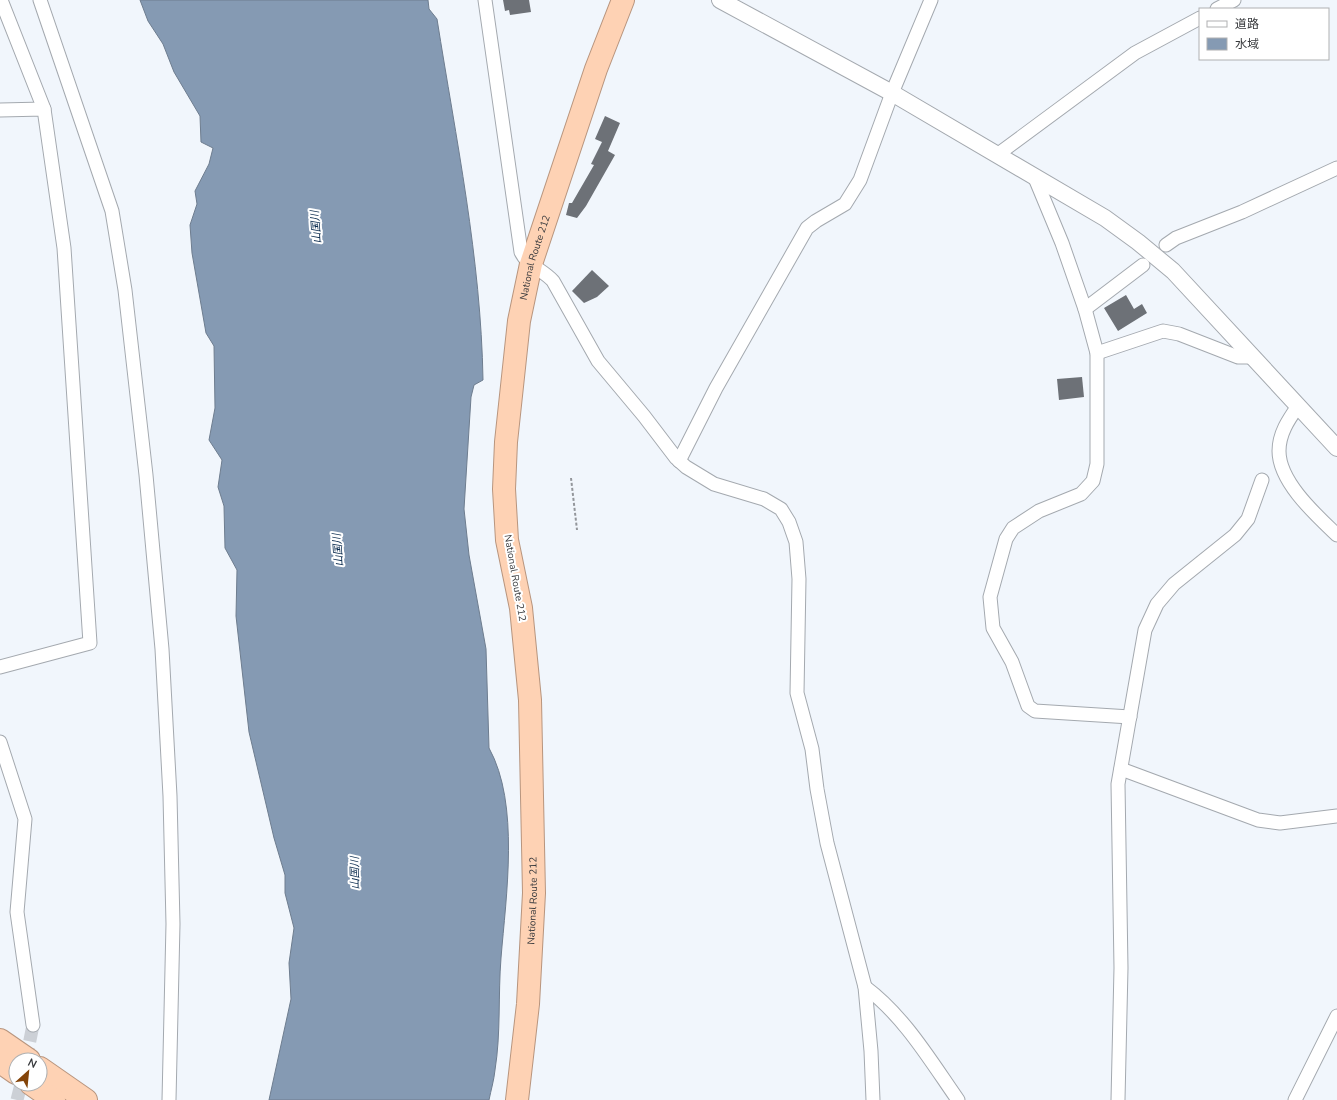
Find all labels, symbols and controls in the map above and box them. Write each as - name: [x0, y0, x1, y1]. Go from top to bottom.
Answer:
- legend: [1199, 8, 1329, 60]
- text: 道路: [1235, 16, 1259, 32]
- text: 水域: [1235, 36, 1259, 52]
- water label: 山国川: [307, 209, 325, 244]
- street label: National Route 212: [517, 213, 554, 301]
- water label: 山国川: [329, 532, 347, 567]
- street label: National Route 212: [500, 534, 530, 622]
- water label: 山国川: [347, 855, 363, 890]
- street label: National Route 212: [524, 857, 541, 945]
- north arrow: [8, 1052, 48, 1092]
- text: N: [25, 1055, 39, 1072]

